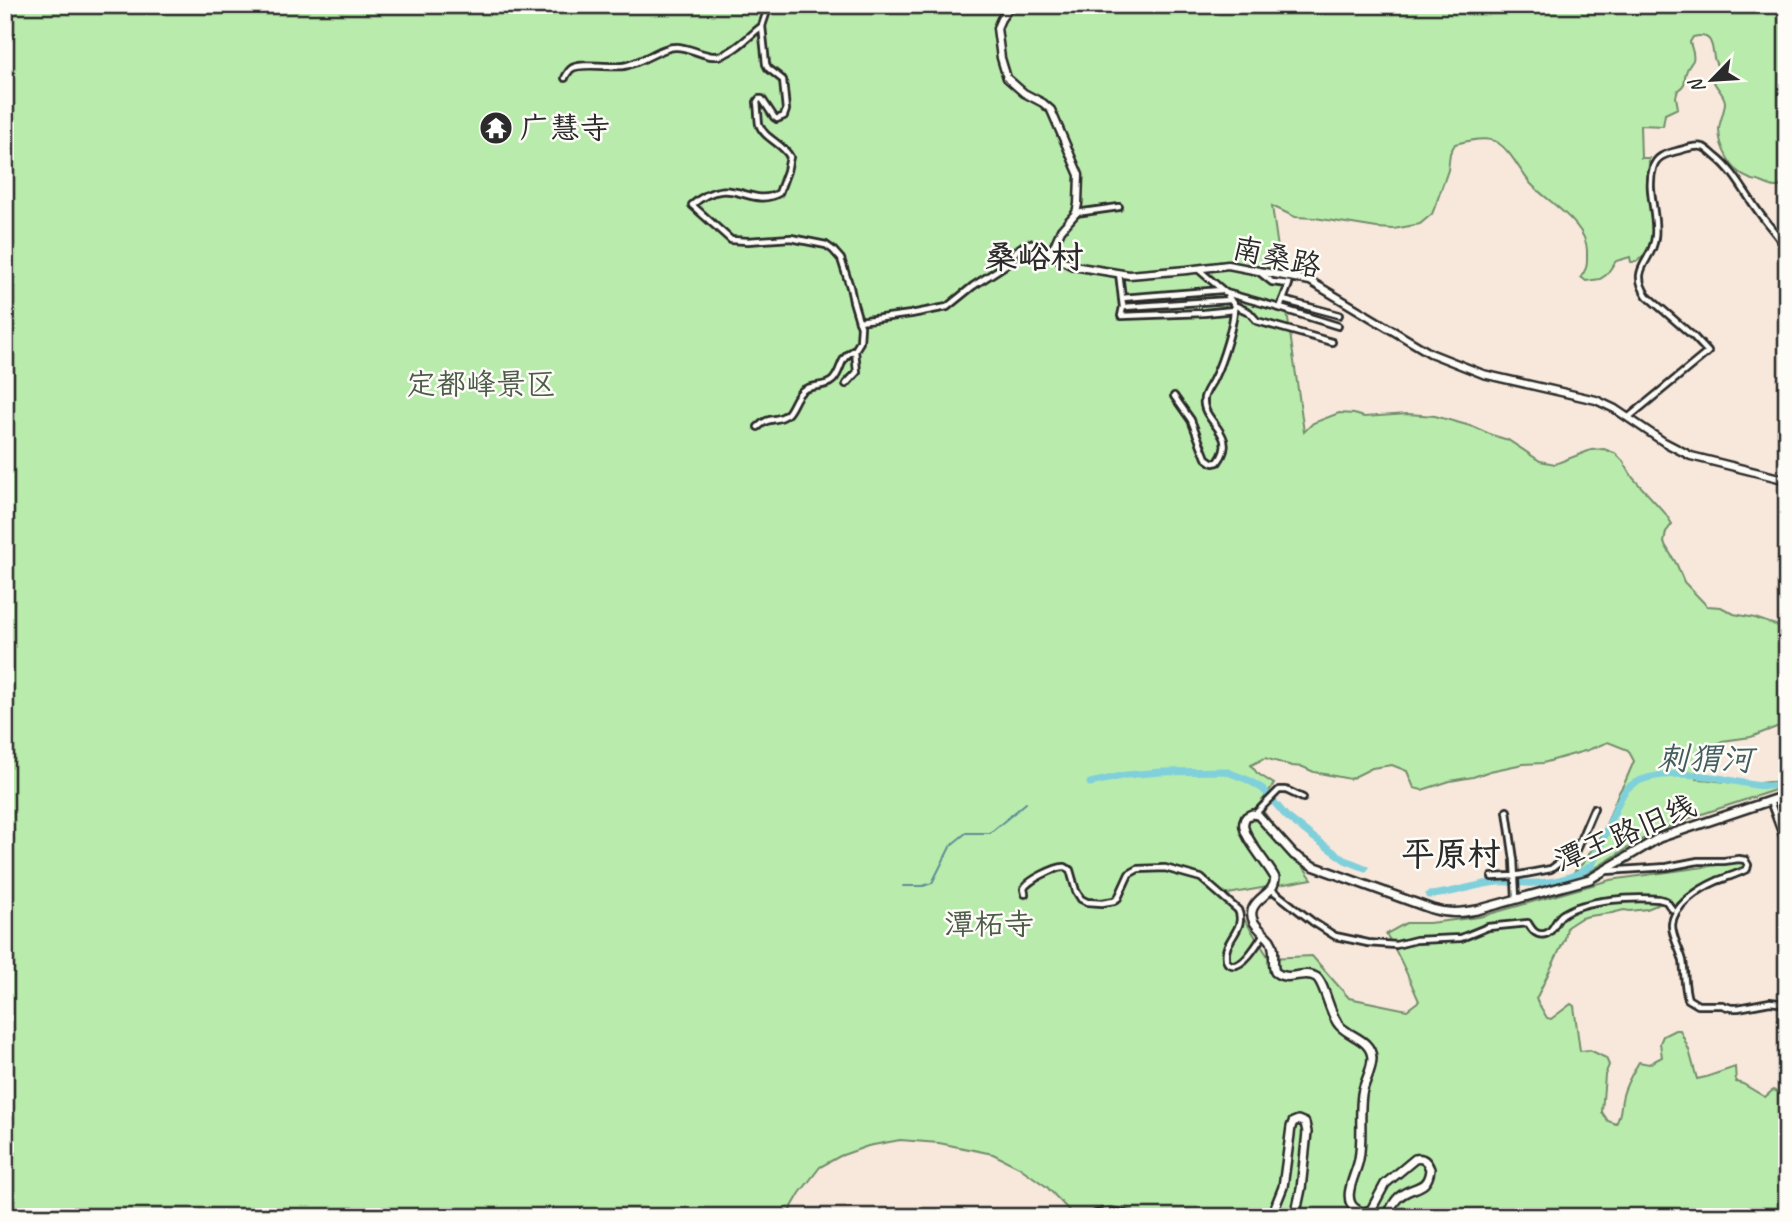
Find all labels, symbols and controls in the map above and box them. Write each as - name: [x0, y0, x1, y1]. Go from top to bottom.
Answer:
- north arrow: [1676, 46, 1746, 116]
- text: N: [1683, 73, 1711, 97]
- temple icon: 广慧寺: [477, 109, 515, 147]
- place label: 广慧寺: [520, 109, 610, 147]
- street label: 南桑路: [1229, 228, 1325, 286]
- district label: 桑峪村: [985, 236, 1084, 278]
- park label: 定都峰景区: [406, 365, 556, 403]
- water label: 刺猬河: [1657, 738, 1758, 780]
- street label: 潭王路旧线: [1549, 786, 1701, 880]
- district label: 平原村: [1402, 833, 1501, 875]
- park label: 潭柘寺: [944, 905, 1034, 943]

